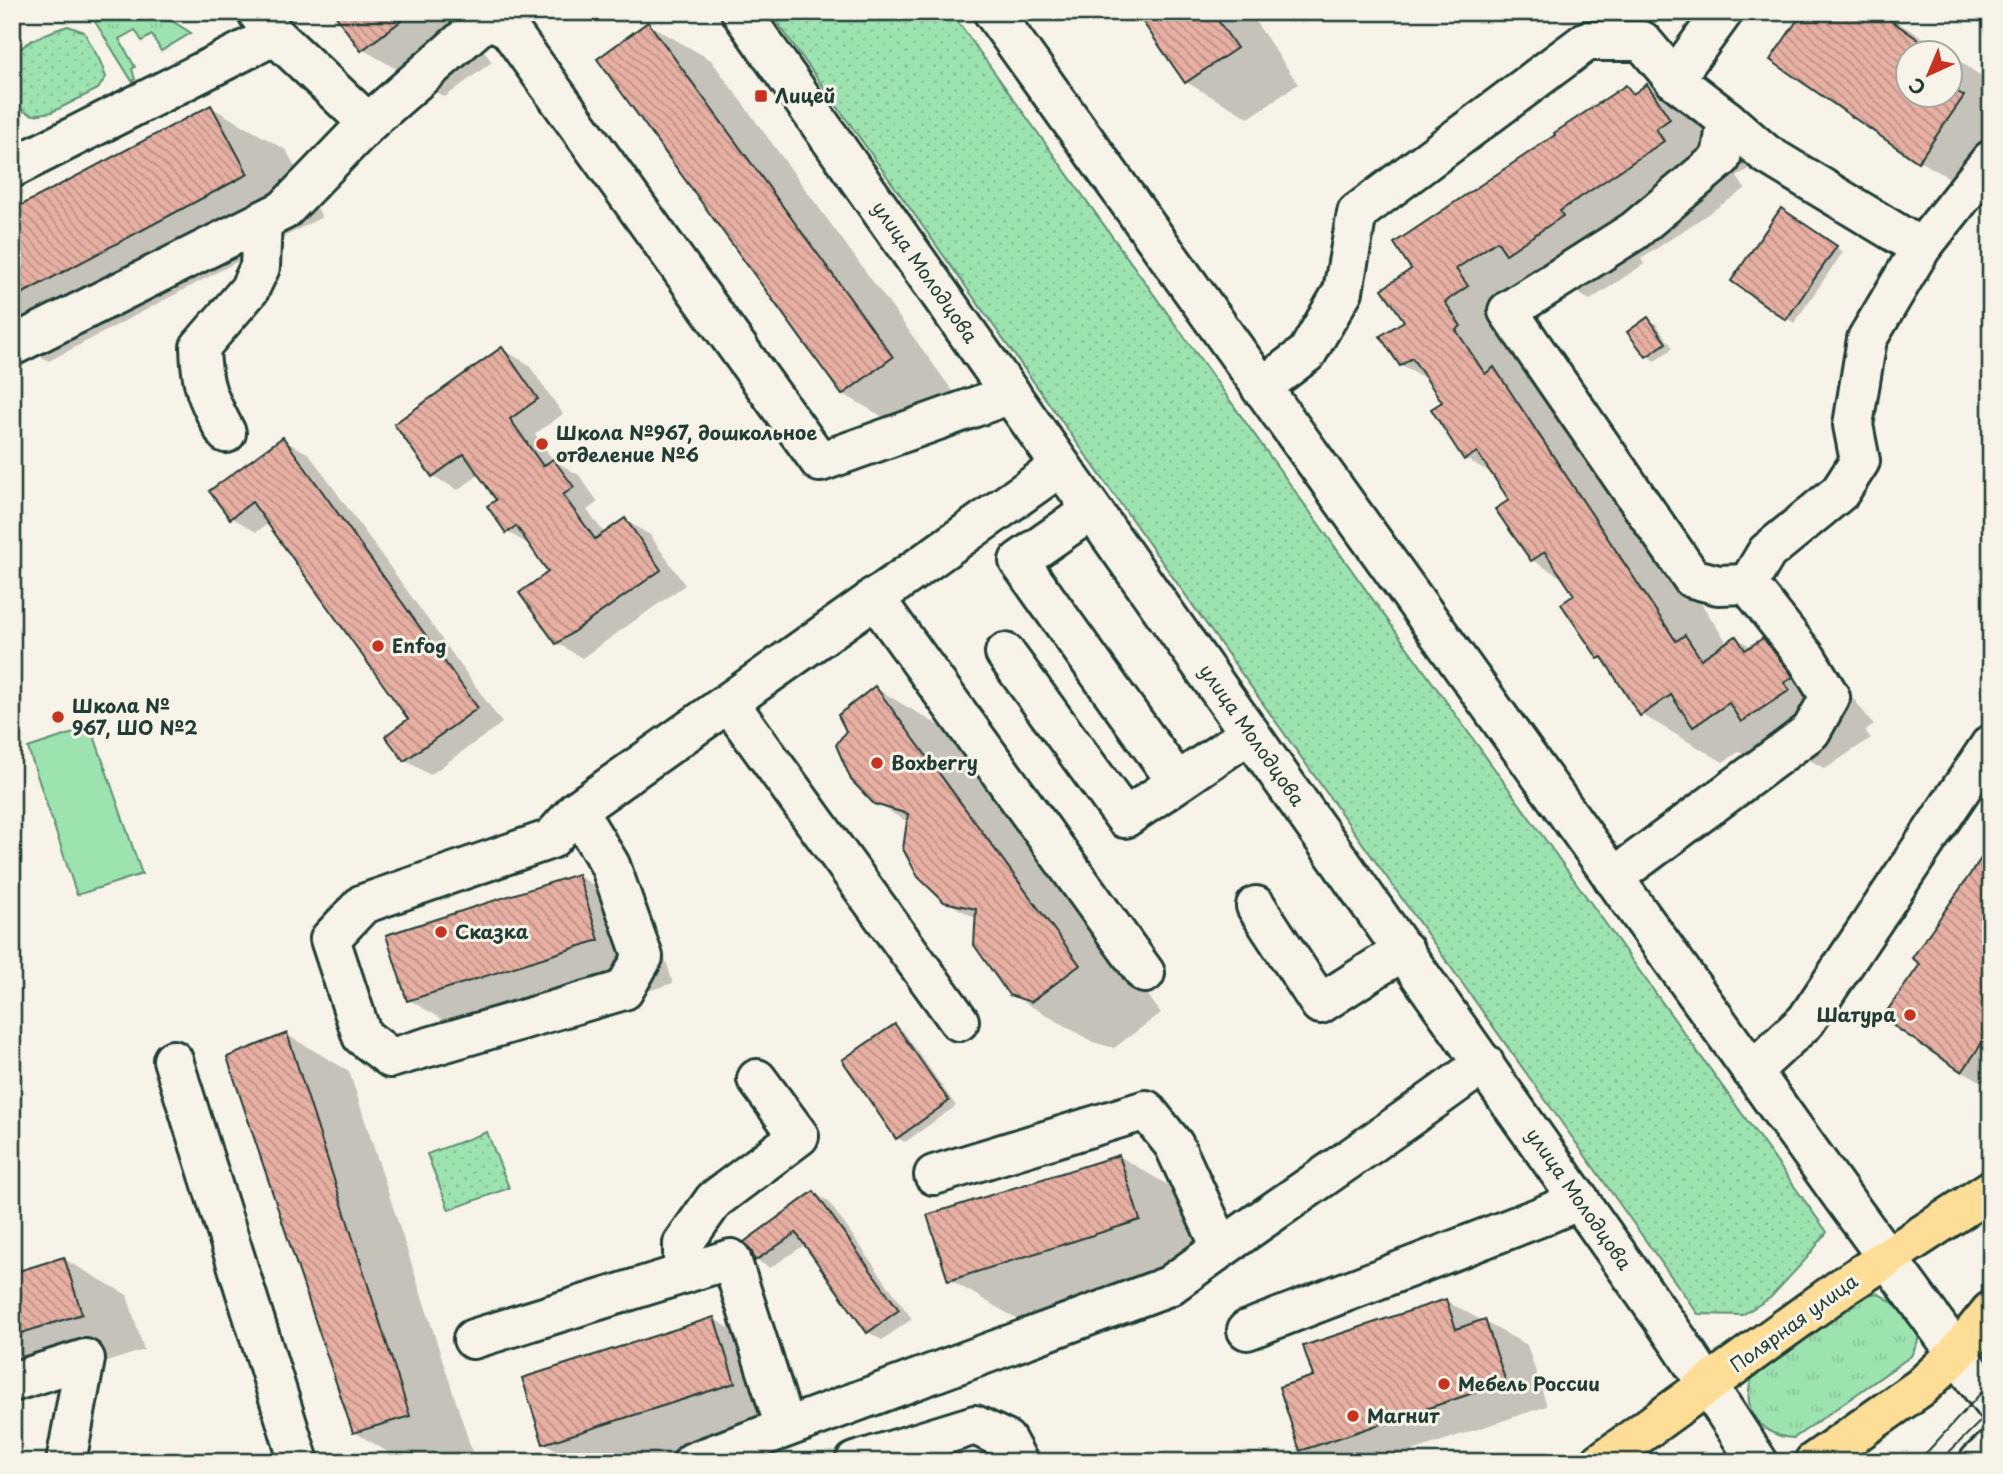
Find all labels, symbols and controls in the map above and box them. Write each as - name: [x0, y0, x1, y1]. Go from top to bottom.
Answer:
- north arrow: [1895, 38, 1965, 108]
- text: С: [1902, 72, 1931, 102]
- place label: Лицей: [775, 81, 836, 109]
- marker: Лицей: [753, 88, 769, 104]
- street label: улица Молодцова: [866, 195, 985, 348]
- place label: Школа №967, дошкольное отделение №6: [556, 418, 817, 468]
- marker: Школа №967, дошкольное отделение №6: [534, 436, 550, 452]
- place label: Enfog: [392, 631, 447, 659]
- marker: Enfog: [370, 638, 386, 654]
- street label: улица Молодцова: [1193, 658, 1312, 811]
- place label: Школа № 967, ШО №2: [72, 691, 198, 741]
- marker: Школа № 967, ШО №2: [50, 709, 66, 725]
- place label: Boxberry: [891, 748, 978, 776]
- marker: Boxberry: [869, 755, 885, 771]
- place label: Сказка: [455, 917, 529, 945]
- marker: Сказка: [433, 924, 449, 940]
- place label: Шатура: [1816, 1000, 1896, 1028]
- marker: Шатура: [1902, 1007, 1918, 1023]
- street label: улица Молодцова: [1520, 1122, 1639, 1275]
- street label: Полярная улица: [1724, 1266, 1863, 1378]
- place label: Мебель России: [1458, 1369, 1600, 1397]
- marker: Мебель России: [1436, 1376, 1452, 1392]
- place label: Магнит: [1367, 1401, 1440, 1429]
- marker: Магнит: [1345, 1408, 1361, 1424]

